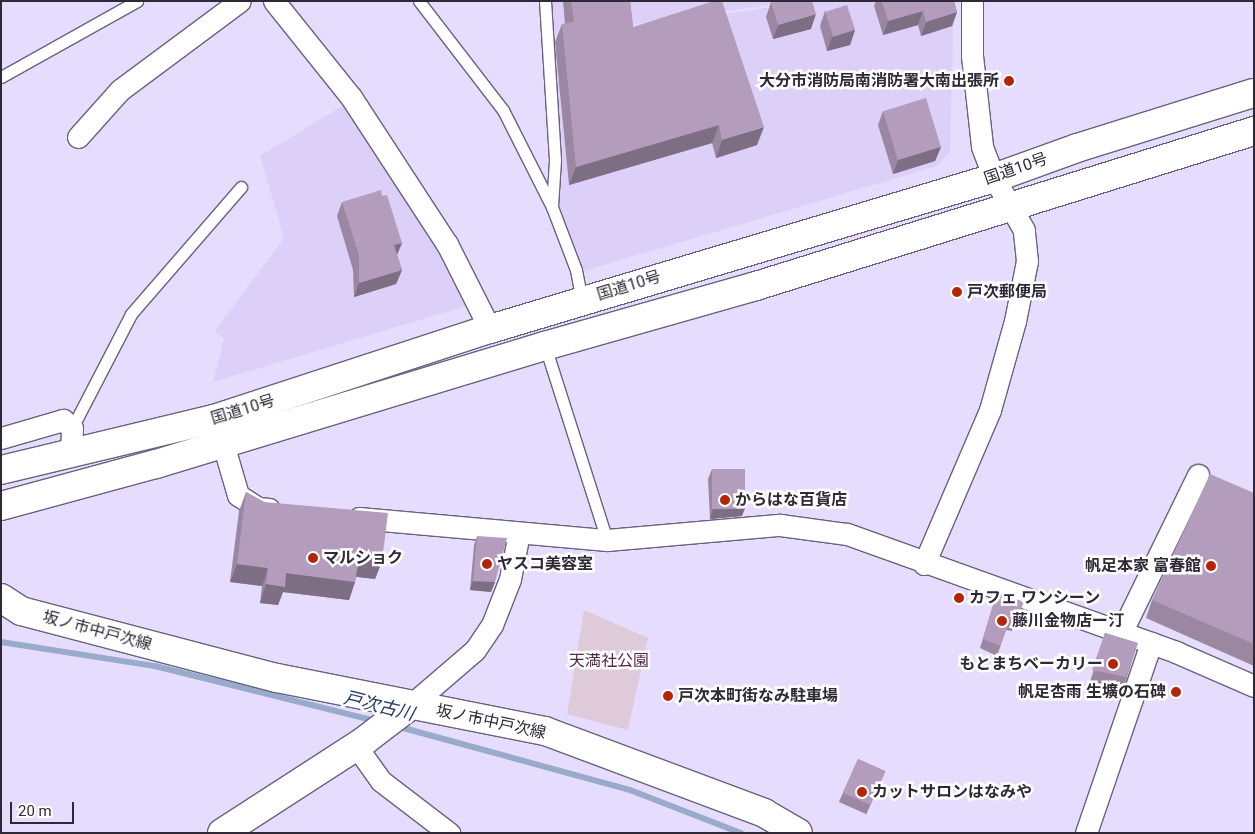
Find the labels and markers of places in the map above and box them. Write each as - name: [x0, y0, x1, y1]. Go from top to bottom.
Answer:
- place label: 大分市消防局南消防署大南出張所: [759, 71, 999, 91]
- marker: 大分市消防局南消防署大南出張所: [1003, 75, 1015, 87]
- place label: 戸次郵便局: [967, 282, 1047, 302]
- marker: 戸次郵便局: [951, 286, 963, 298]
- place label: からはな百貨店: [735, 490, 847, 510]
- marker: からはな百貨店: [719, 494, 731, 506]
- place label: マルショク: [323, 548, 403, 568]
- marker: マルショク: [307, 552, 319, 564]
- place label: ヤスコ美容室: [497, 554, 593, 574]
- place label: 帆足本家 富春館: [1085, 556, 1201, 576]
- marker: ヤスコ美容室: [481, 558, 493, 570]
- marker: 帆足本家 富春館: [1205, 560, 1217, 572]
- place label: カフェ ワンシーン: [969, 588, 1101, 608]
- marker: カフェ ワンシーン: [953, 592, 965, 604]
- place label: 藤川金物店ー汀: [1012, 611, 1124, 631]
- marker: 藤川金物店ー汀: [996, 615, 1008, 627]
- place label: もとまちベーカリー: [959, 654, 1103, 674]
- marker: もとまちベーカリー: [1107, 658, 1119, 670]
- place label: 帆足杏雨 生壙の石碑: [1018, 682, 1166, 702]
- place label: 戸次本町街なみ駐車場: [678, 686, 838, 706]
- marker: 帆足杏雨 生壙の石碑: [1170, 686, 1182, 698]
- marker: 戸次本町街なみ駐車場: [662, 690, 674, 702]
- place label: カットサロンはなみや: [872, 782, 1032, 802]
- marker: カットサロンはなみや: [856, 786, 868, 798]

